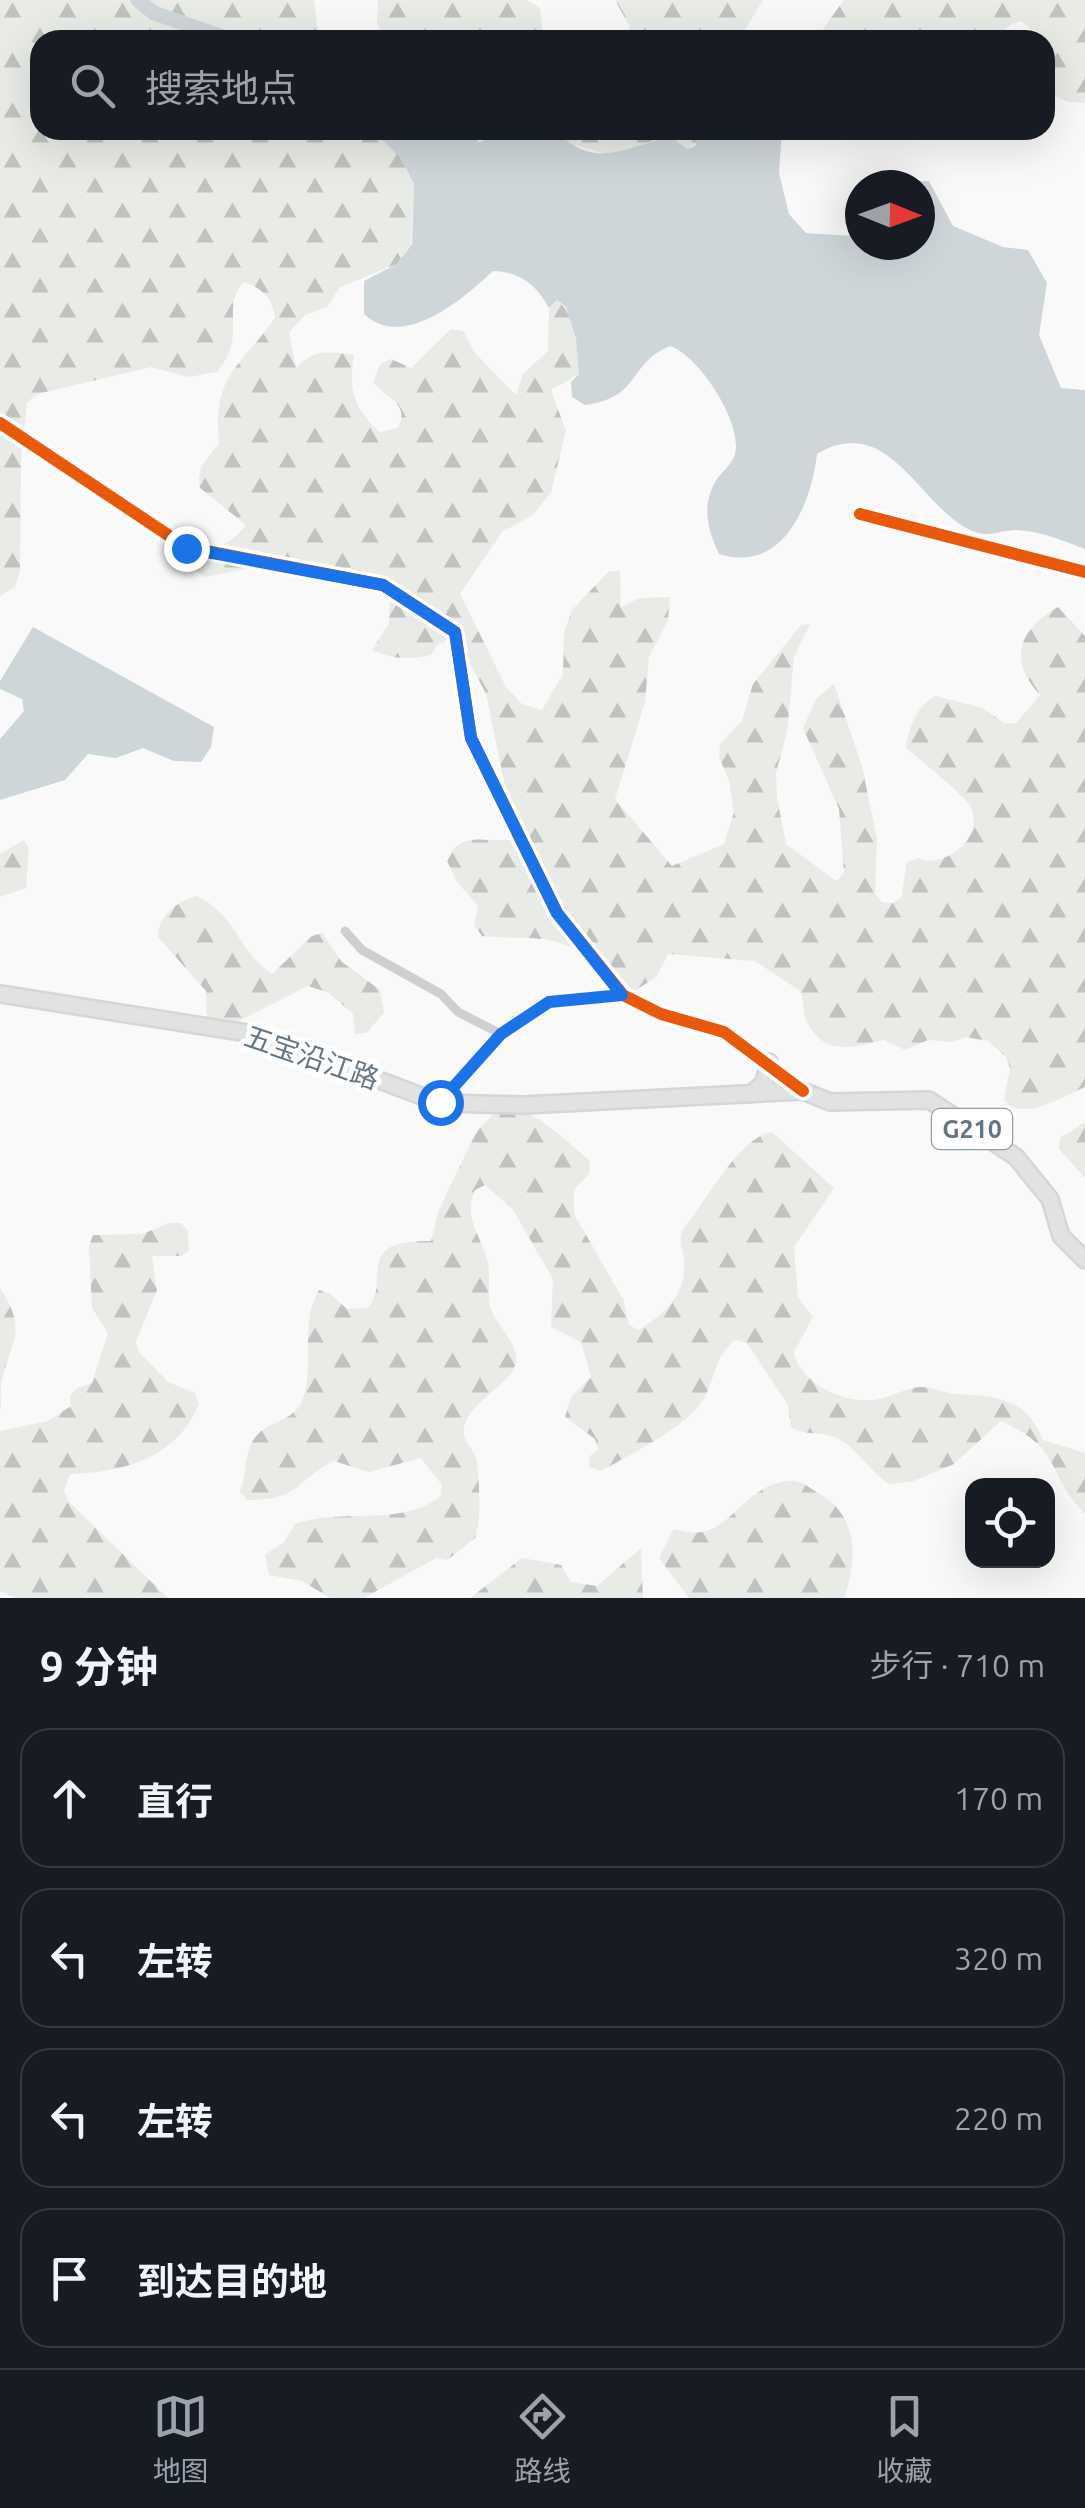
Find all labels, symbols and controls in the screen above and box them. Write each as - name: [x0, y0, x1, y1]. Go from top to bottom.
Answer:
- search box: [30, 30, 1055, 140]
- icon: search: [65, 58, 120, 113]
- text: 搜索地点: [145, 67, 297, 109]
- north arrow: [845, 170, 935, 260]
- route end: [164, 526, 210, 572]
- street label: 五宝沿江路: [241, 1020, 383, 1094]
- route start: [418, 1080, 464, 1126]
- road number: G210: [932, 1109, 1012, 1149]
- map controls: [965, 1478, 1055, 1568]
- button: locate: [965, 1478, 1055, 1568]
- text: 9 分钟: [40, 1643, 158, 1690]
- text: 步行 · 710 m: [869, 1647, 1045, 1683]
- icon: ahead: [42, 1771, 97, 1826]
- text: 直行: [137, 1780, 213, 1822]
- text: 170 m: [954, 1780, 1043, 1816]
- icon: left: [42, 1931, 97, 1986]
- text: 左转: [137, 1940, 213, 1982]
- text: 320 m: [954, 1940, 1043, 1976]
- icon: left: [42, 2091, 97, 2146]
- text: 左转: [137, 2100, 213, 2142]
- text: 220 m: [954, 2100, 1043, 2136]
- icon: arrive: [42, 2251, 97, 2306]
- text: 到达目的地: [137, 2260, 327, 2302]
- tab: 地图: [153, 2389, 209, 2489]
- tab: 路线: [514, 2389, 570, 2489]
- tab: 收藏: [876, 2389, 932, 2489]

